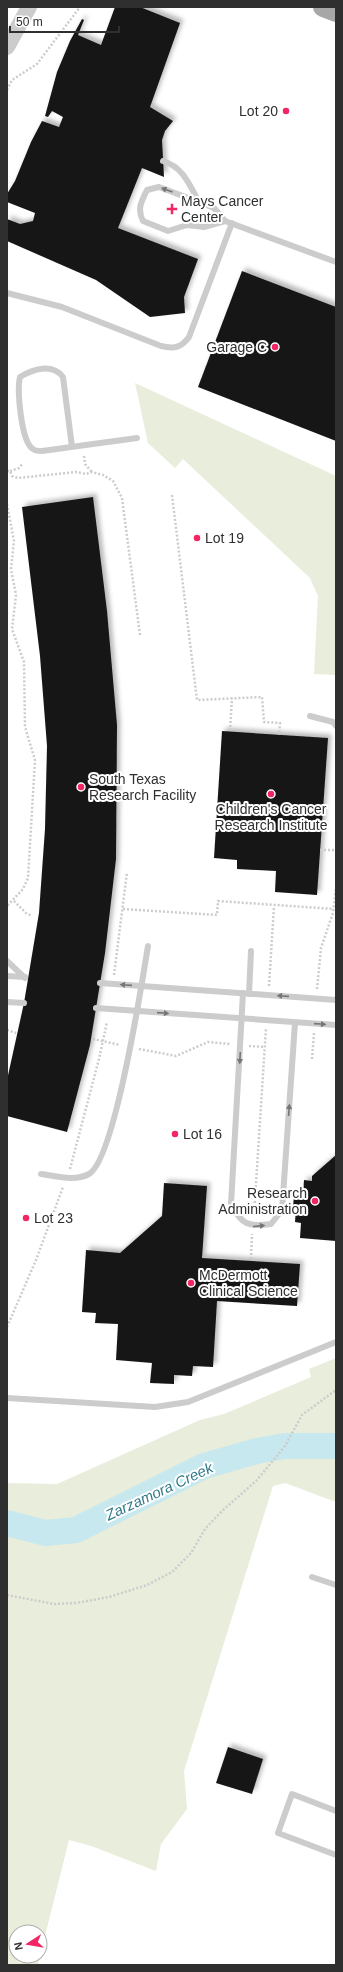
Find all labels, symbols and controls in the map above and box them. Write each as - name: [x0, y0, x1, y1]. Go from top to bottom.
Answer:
- scale bar: [10, 8, 119, 34]
- text: 50 m: [16, 15, 43, 29]
- place label: Lot 20: [239, 103, 278, 119]
- marker: Lot 20: [281, 106, 291, 116]
- one-way arrow: [161, 187, 173, 193]
- place label: Mays Cancer Center: [181, 193, 264, 225]
- marker: Mays Cancer Center: [166, 203, 178, 215]
- place label: Garage C: [206, 339, 267, 355]
- marker: Garage C: [270, 342, 280, 352]
- place label: Lot 19: [205, 530, 244, 546]
- marker: Lot 19: [192, 533, 202, 543]
- place label: South Texas Research Facility: [89, 771, 196, 803]
- marker: South Texas Research Facility: [76, 782, 86, 792]
- marker: Children's Cancer Research Institute: [266, 789, 276, 799]
- place label: Children's Cancer Research Institute: [215, 801, 328, 833]
- one-way arrow: [120, 981, 132, 988]
- one-way arrow: [277, 993, 289, 1000]
- one-way arrow: [157, 1010, 169, 1017]
- one-way arrow: [314, 1021, 326, 1028]
- one-way arrow: [236, 1052, 243, 1064]
- one-way arrow: [285, 1104, 292, 1116]
- place label: Lot 16: [183, 1126, 222, 1142]
- marker: Lot 16: [170, 1129, 180, 1139]
- place label: Research Administration: [218, 1185, 307, 1217]
- marker: Research Administration: [310, 1196, 320, 1206]
- place label: Lot 23: [34, 1210, 73, 1226]
- marker: Lot 23: [21, 1213, 31, 1223]
- one-way arrow: [253, 1222, 265, 1229]
- place label: McDermott Clinical Science: [199, 1267, 298, 1299]
- marker: McDermott Clinical Science: [186, 1278, 196, 1288]
- water label: Zarzamora Creek: [102, 1458, 217, 1524]
- north arrow: [8, 1924, 48, 1964]
- text: N: [12, 1941, 25, 1951]

